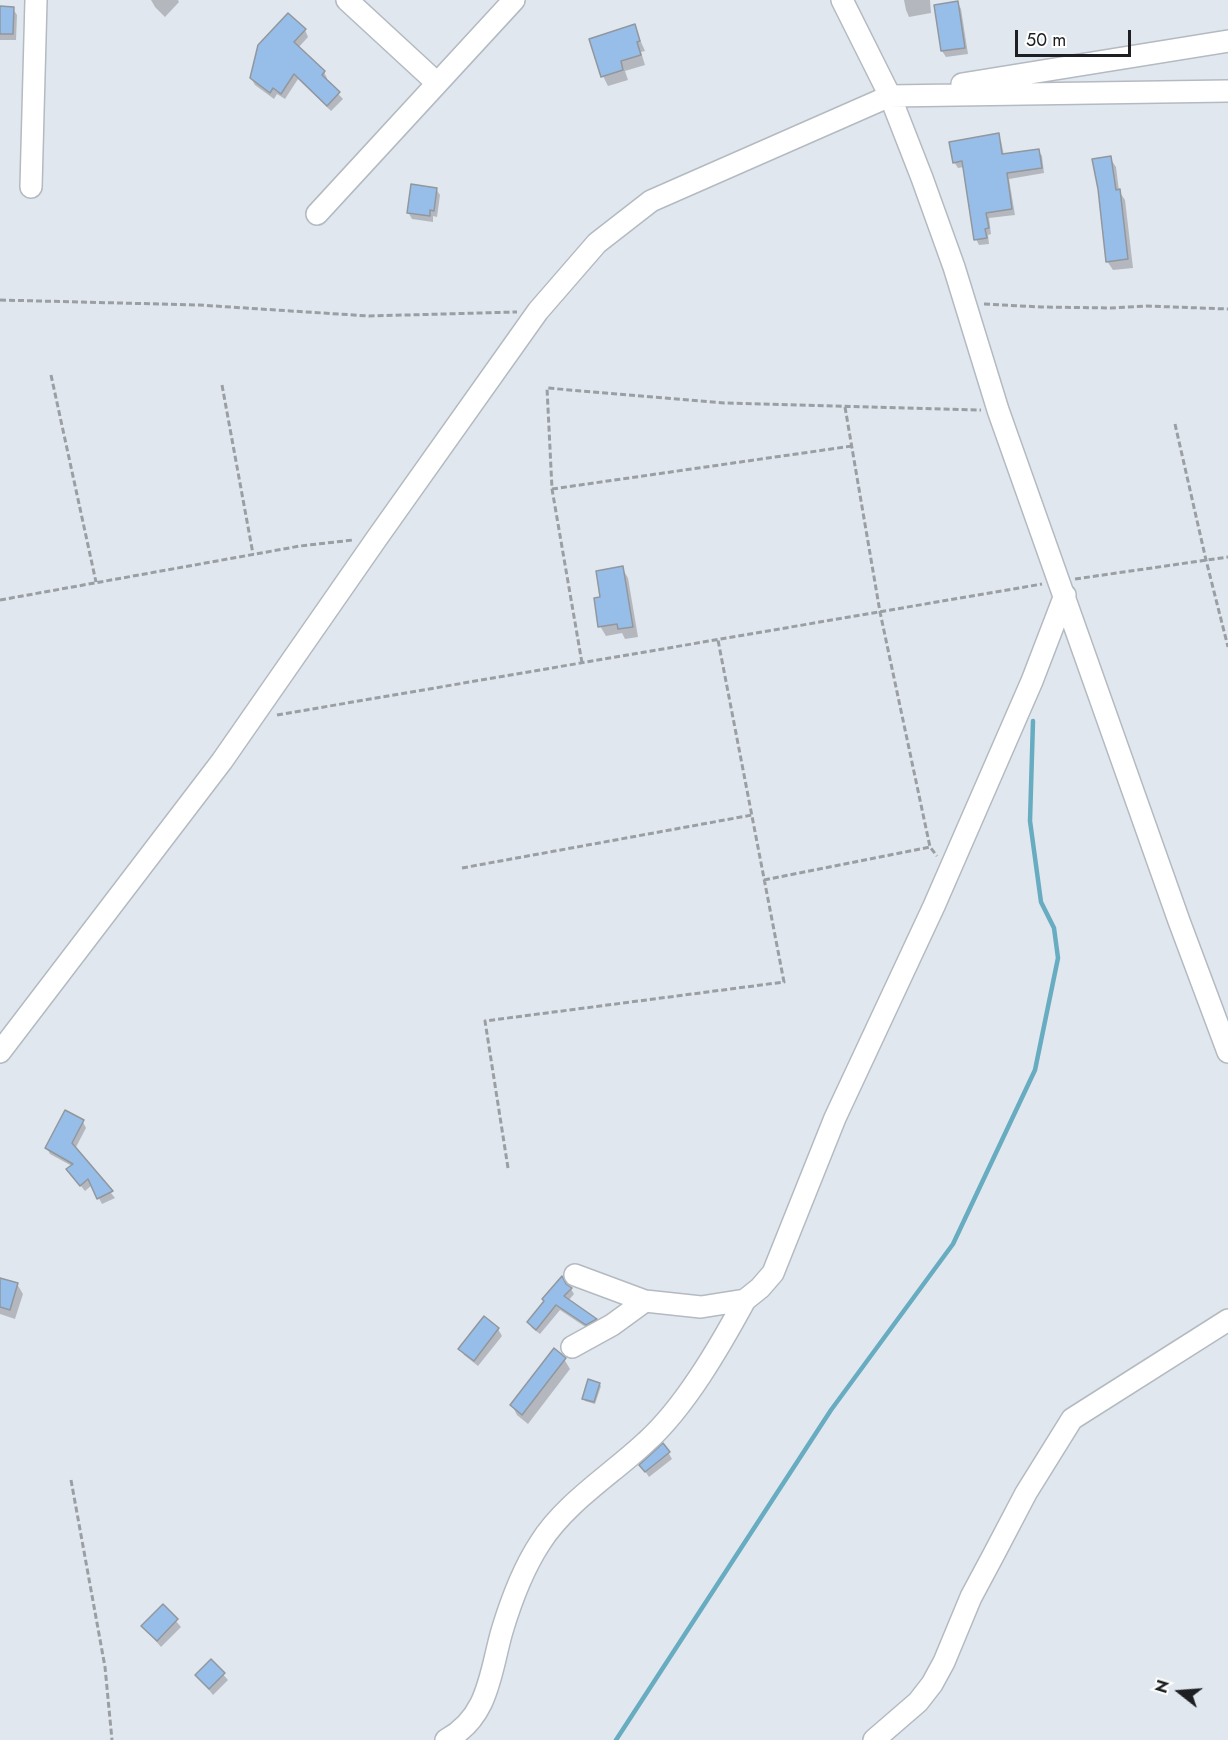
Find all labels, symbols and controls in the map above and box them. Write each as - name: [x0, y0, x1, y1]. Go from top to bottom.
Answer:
- scale bar: [1018, 18, 1134, 56]
- text: 50 m: [1026, 27, 1066, 53]
- north arrow: [1150, 1662, 1210, 1722]
- text: N: [1149, 1677, 1175, 1696]

